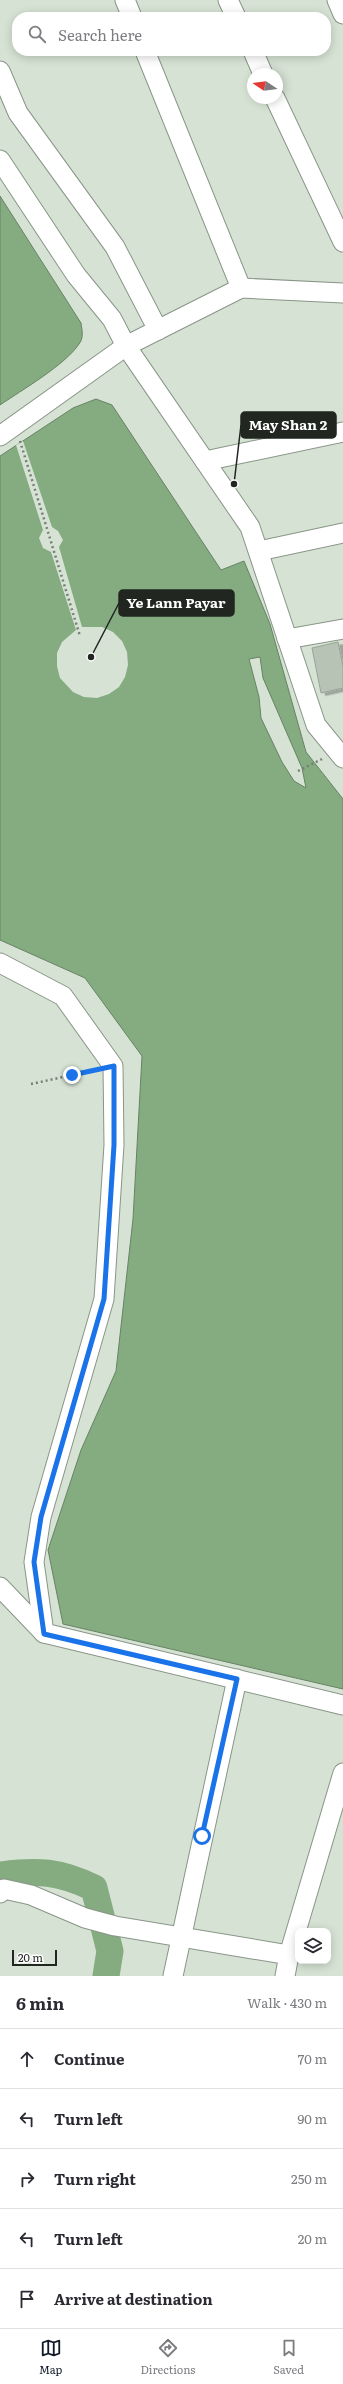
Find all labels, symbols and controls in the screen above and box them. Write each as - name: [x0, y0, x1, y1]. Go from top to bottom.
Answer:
- search box: [12, 12, 331, 56]
- icon: search: [26, 23, 48, 45]
- text: Search here: [58, 23, 142, 46]
- north arrow: [247, 68, 283, 104]
- callout: May Shan 2: [241, 412, 336, 438]
- text: May Shan 2: [249, 414, 328, 434]
- callout: Ye Lann Payar: [119, 590, 234, 616]
- text: Ye Lann Payar: [126, 592, 226, 612]
- route end: [63, 1066, 81, 1084]
- route start: [193, 1827, 211, 1845]
- map controls: [295, 1928, 331, 1964]
- button: layers: [295, 1928, 331, 1964]
- scale bar: [12, 1948, 57, 1967]
- text: 20 m: [18, 1949, 43, 1965]
- text: 6 min: [16, 1990, 64, 2015]
- text: Walk · 430 m: [247, 1993, 327, 2012]
- text: Continue: [54, 2047, 124, 2070]
- icon: ahead: [16, 2048, 38, 2070]
- text: 70 m: [298, 2049, 327, 2068]
- text: Turn left: [54, 2107, 123, 2130]
- icon: left: [16, 2108, 38, 2130]
- text: 90 m: [297, 2109, 327, 2128]
- text: Turn right: [54, 2167, 136, 2190]
- icon: right: [16, 2168, 38, 2190]
- text: 250 m: [291, 2169, 327, 2188]
- text: Turn left: [54, 2227, 123, 2250]
- icon: left: [16, 2228, 38, 2250]
- text: 20 m: [298, 2229, 327, 2248]
- text: Arrive at destination: [54, 2287, 213, 2310]
- icon: arrive: [16, 2288, 38, 2310]
- tab: Map: [39, 2337, 62, 2377]
- tab: Directions: [140, 2337, 195, 2377]
- tab: Saved: [273, 2337, 304, 2377]

